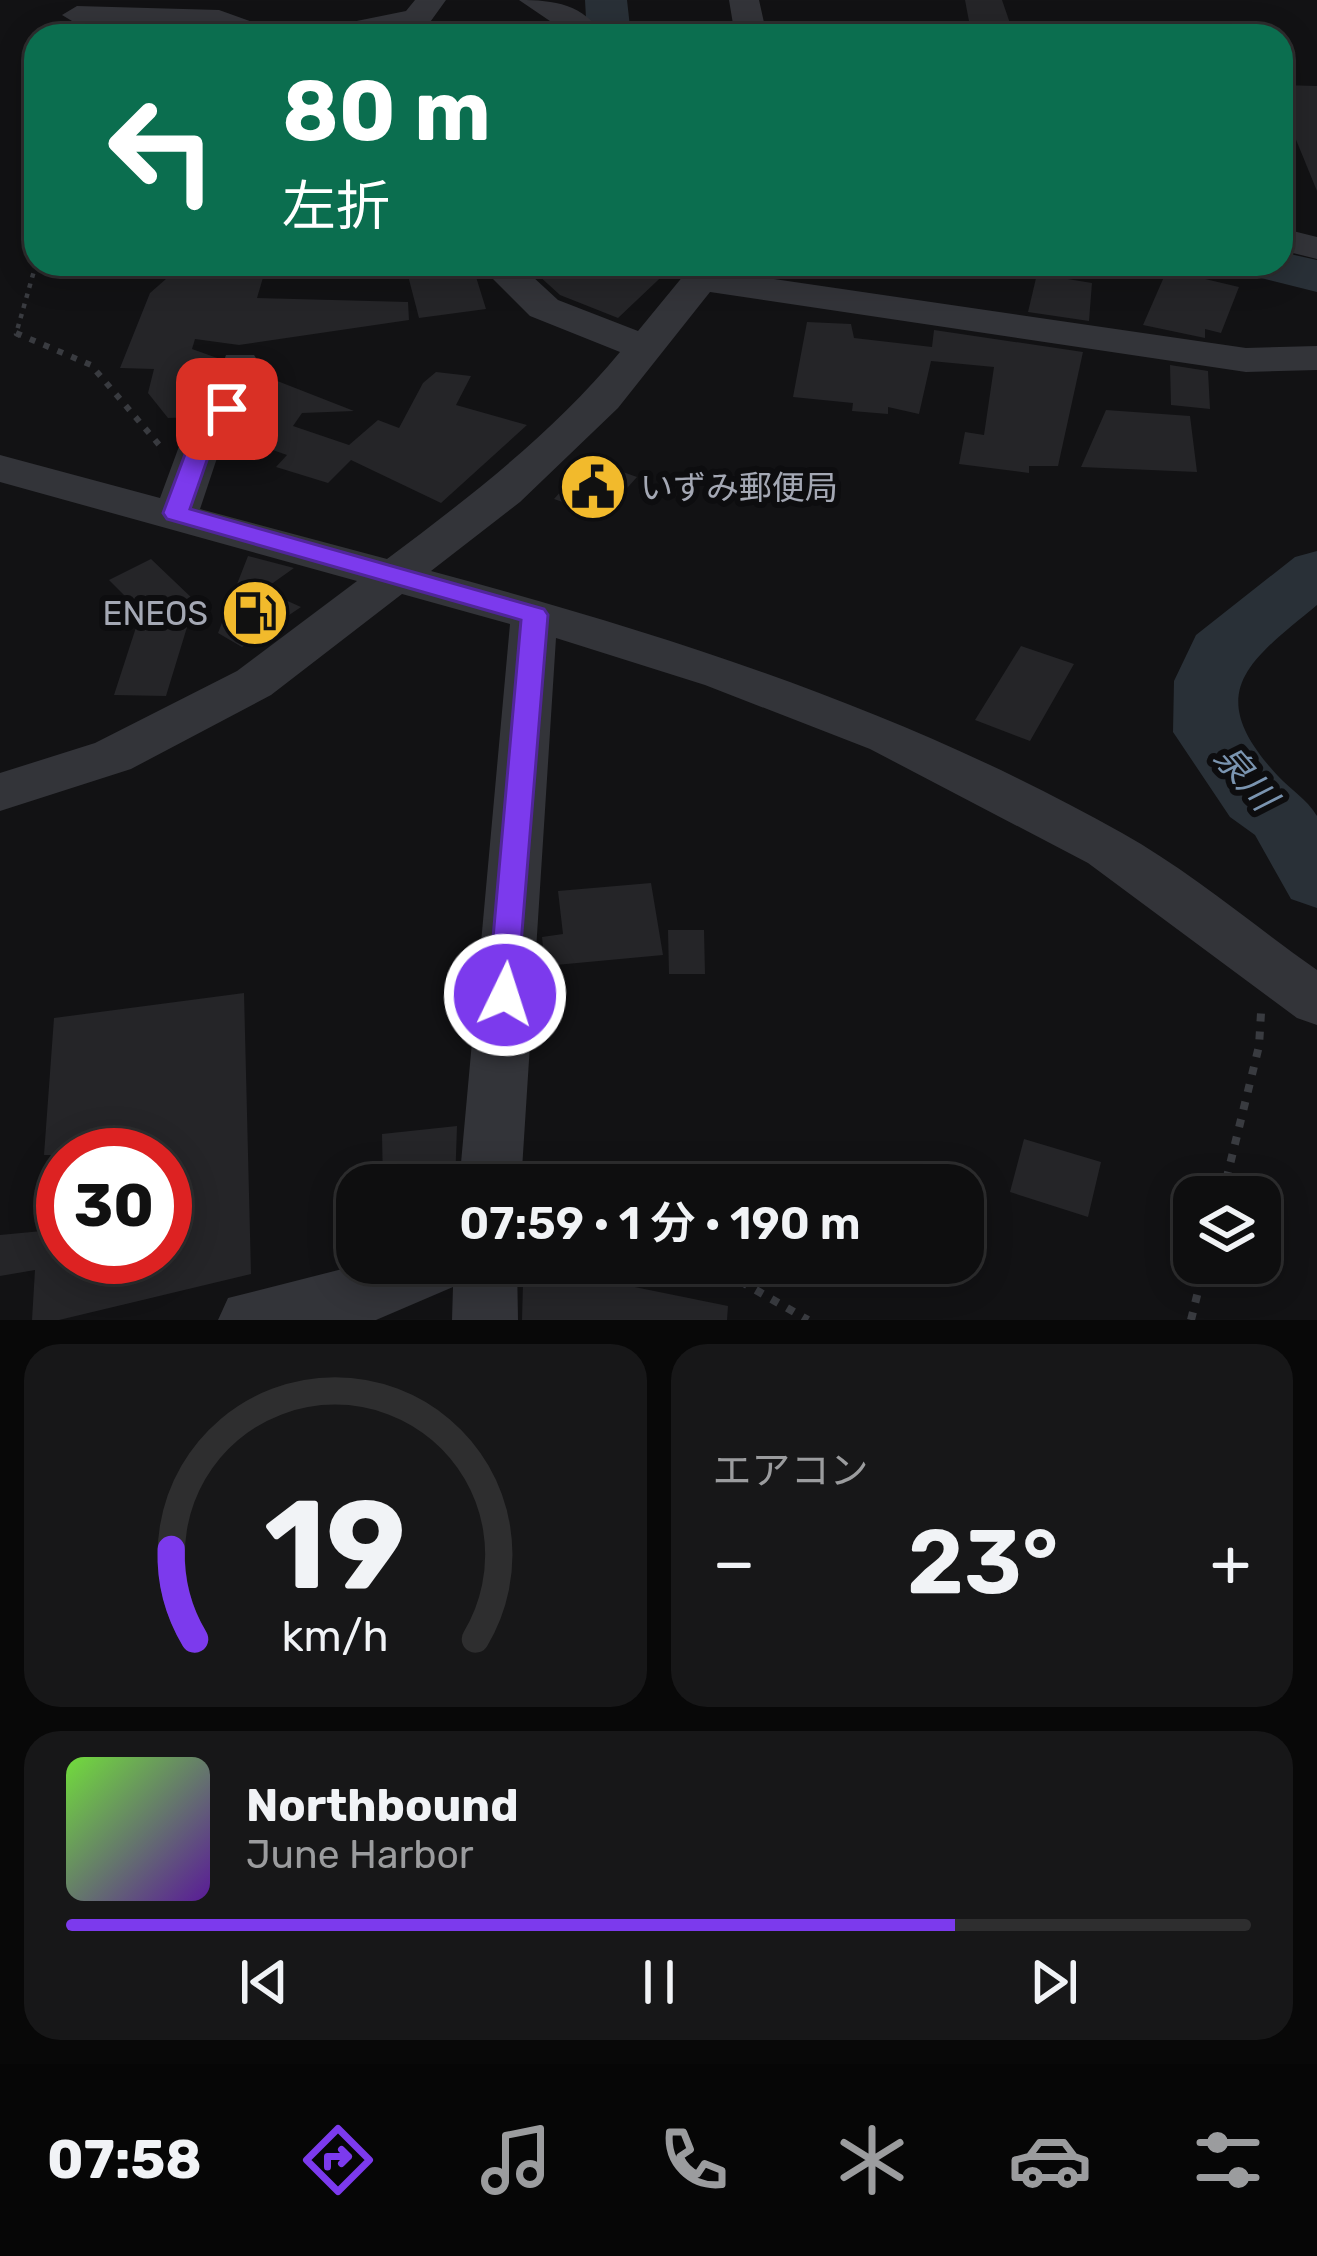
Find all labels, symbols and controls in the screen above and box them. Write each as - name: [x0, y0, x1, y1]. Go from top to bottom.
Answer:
- text: 80 m: [282, 61, 491, 161]
- icon: left: [84, 72, 240, 228]
- text: 左折: [282, 175, 390, 239]
- pin: [176, 358, 278, 460]
- icon: arrive: [194, 376, 260, 442]
- public building icon: いずみ郵便局: [558, 452, 628, 522]
- place label: いずみ郵便局: [640, 468, 838, 507]
- fuel station icon: ENEOS: [220, 578, 290, 648]
- place label: ENEOS: [102, 594, 208, 633]
- water label: 泉川: [1206, 736, 1288, 822]
- position arrow: [442, 932, 568, 1058]
- speed limit sign: 30: [36, 1128, 192, 1284]
- map controls: [1173, 1176, 1281, 1284]
- button: layers: [1173, 1176, 1281, 1284]
- text: 07:59 · 1 分 · 190 m: [459, 1197, 861, 1250]
- text: エアコン: [713, 1448, 869, 1494]
- text: 19: [264, 1471, 406, 1619]
- text: 23°: [907, 1509, 1058, 1616]
- text: −: [713, 1523, 755, 1602]
- text: +: [1210, 1523, 1251, 1602]
- text: km/h: [282, 1610, 389, 1661]
- text: Northbound: [246, 1779, 519, 1832]
- text: June Harbor: [246, 1832, 474, 1878]
- icon: previous: [231, 1949, 297, 2015]
- icon: pause: [626, 1949, 692, 2015]
- icon: next: [1021, 1949, 1087, 2015]
- icon: directions: [296, 2118, 380, 2202]
- icon: music: [474, 2118, 558, 2202]
- icon: phone: [652, 2118, 736, 2202]
- icon: climate: [830, 2118, 914, 2202]
- icon: car: [1008, 2118, 1092, 2202]
- icon: filters: [1186, 2118, 1270, 2202]
- text: 07:58: [47, 2128, 202, 2192]

